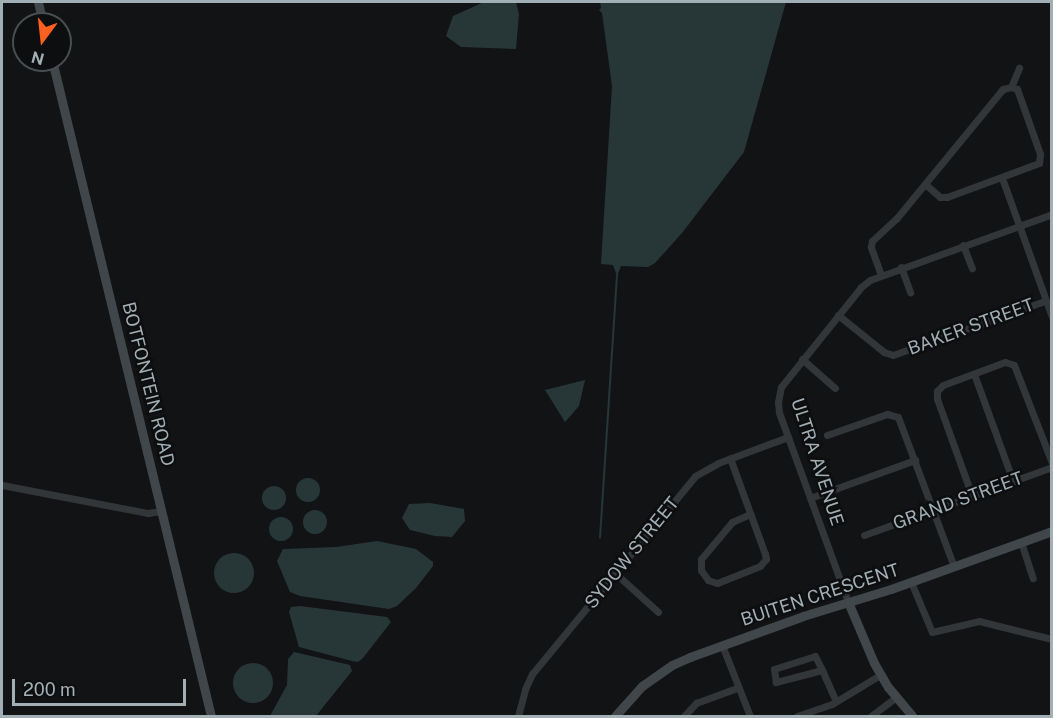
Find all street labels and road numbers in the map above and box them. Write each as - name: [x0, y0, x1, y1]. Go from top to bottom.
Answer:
- street label: BAKER STREET: [905, 294, 1037, 360]
- street label: BOTFONTEIN ROAD: [117, 300, 179, 468]
- street label: ULTRA AVENUE: [786, 396, 848, 528]
- street label: GRAND STREET: [890, 467, 1026, 535]
- street label: SYDOW STREET: [580, 493, 684, 613]
- street label: BUITEN CRESCENT: [738, 559, 902, 631]

